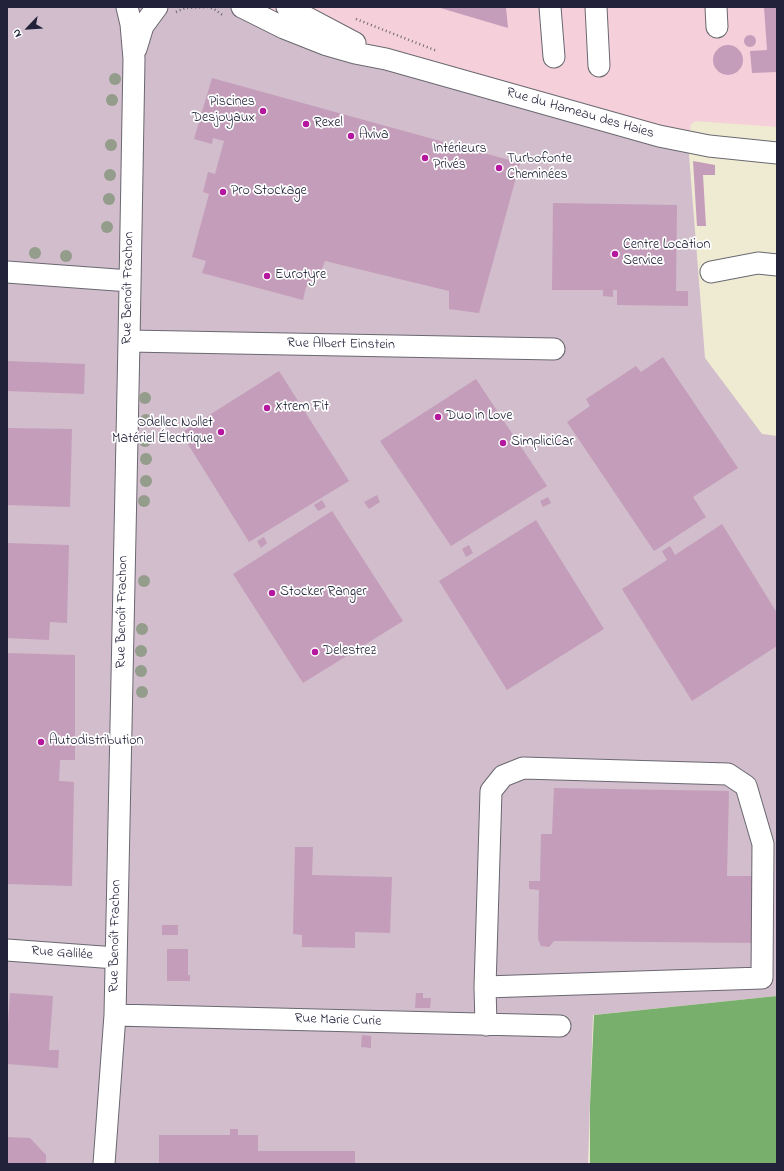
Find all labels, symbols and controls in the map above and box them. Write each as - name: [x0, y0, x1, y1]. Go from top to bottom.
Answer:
- north arrow: [8, 8, 48, 48]
- text: N: [8, 26, 26, 40]
- street label: Rue du Hameau des Haies: [504, 85, 656, 143]
- place label: Piscines Desjoyaux: [192, 95, 255, 128]
- marker: Piscines Desjoyaux: [258, 106, 268, 116]
- place label: Rexel: [314, 116, 343, 132]
- marker: Rexel: [301, 119, 311, 129]
- place label: Aviva: [359, 128, 389, 144]
- marker: Aviva: [346, 131, 356, 141]
- place label: Intérieurs Privés: [433, 142, 487, 174]
- place label: Turbofonte Cheminées: [507, 152, 572, 184]
- marker: Intérieurs Privés: [420, 153, 430, 163]
- marker: Turbofonte Cheminées: [494, 163, 504, 173]
- place label: Pro Stockage: [231, 184, 307, 200]
- marker: Pro Stockage: [218, 187, 228, 197]
- street label: Rue Benoît Frachon: [120, 231, 138, 345]
- place label: Centre Location Service: [623, 238, 710, 270]
- marker: Centre Location Service: [610, 249, 620, 259]
- place label: Eurotyre: [275, 268, 326, 284]
- marker: Eurotyre: [262, 271, 272, 281]
- street label: Rue Albert Einstein: [287, 336, 395, 354]
- place label: Xtrem Fit: [275, 400, 329, 416]
- marker: Xtrem Fit: [262, 403, 272, 413]
- place label: Duo in Love: [446, 409, 512, 425]
- marker: Duo in Love: [433, 412, 443, 422]
- place label: Odellec Nollet Matériel Électrique: [112, 416, 213, 448]
- marker: Odellec Nollet Matériel Électrique: [216, 427, 226, 437]
- place label: SimpliciCar: [511, 435, 574, 451]
- marker: SimpliciCar: [498, 438, 508, 448]
- street label: Rue Benoît Frachon: [114, 555, 132, 669]
- place label: Stocker Ranger: [280, 585, 367, 601]
- marker: Stocker Ranger: [267, 588, 277, 598]
- place label: Delestrez: [323, 644, 376, 660]
- marker: Delestrez: [310, 647, 320, 657]
- place label: Autodistribution: [49, 734, 143, 750]
- marker: Autodistribution: [36, 737, 46, 747]
- street label: Rue Benoît Frachon: [107, 879, 125, 993]
- street label: Rue Galilée: [31, 943, 93, 965]
- street label: Rue Marie Curie: [294, 1011, 382, 1031]

